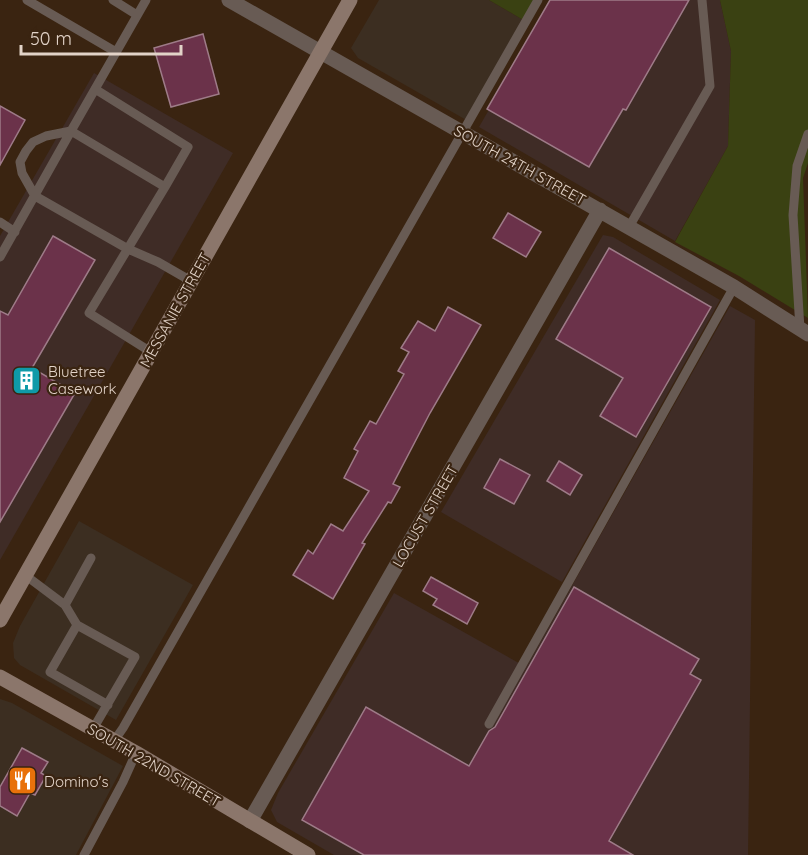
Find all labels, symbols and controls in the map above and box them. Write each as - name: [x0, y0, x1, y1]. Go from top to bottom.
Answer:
- scale bar: [21, 18, 182, 56]
- text: 50 m: [30, 27, 72, 50]
- street label: SOUTH 24TH STREET: [451, 121, 589, 209]
- street label: MESSANIE STREET: [136, 249, 214, 371]
- place label: Bluetree Casework: [48, 362, 117, 398]
- building icon: Bluetree Casework: [11, 364, 43, 396]
- street label: LOCUST STREET: [388, 462, 462, 570]
- street label: SOUTH 22ND STREET: [84, 719, 224, 811]
- restaurant icon: Domino's: [7, 765, 39, 797]
- place label: Domino's: [44, 772, 109, 791]

